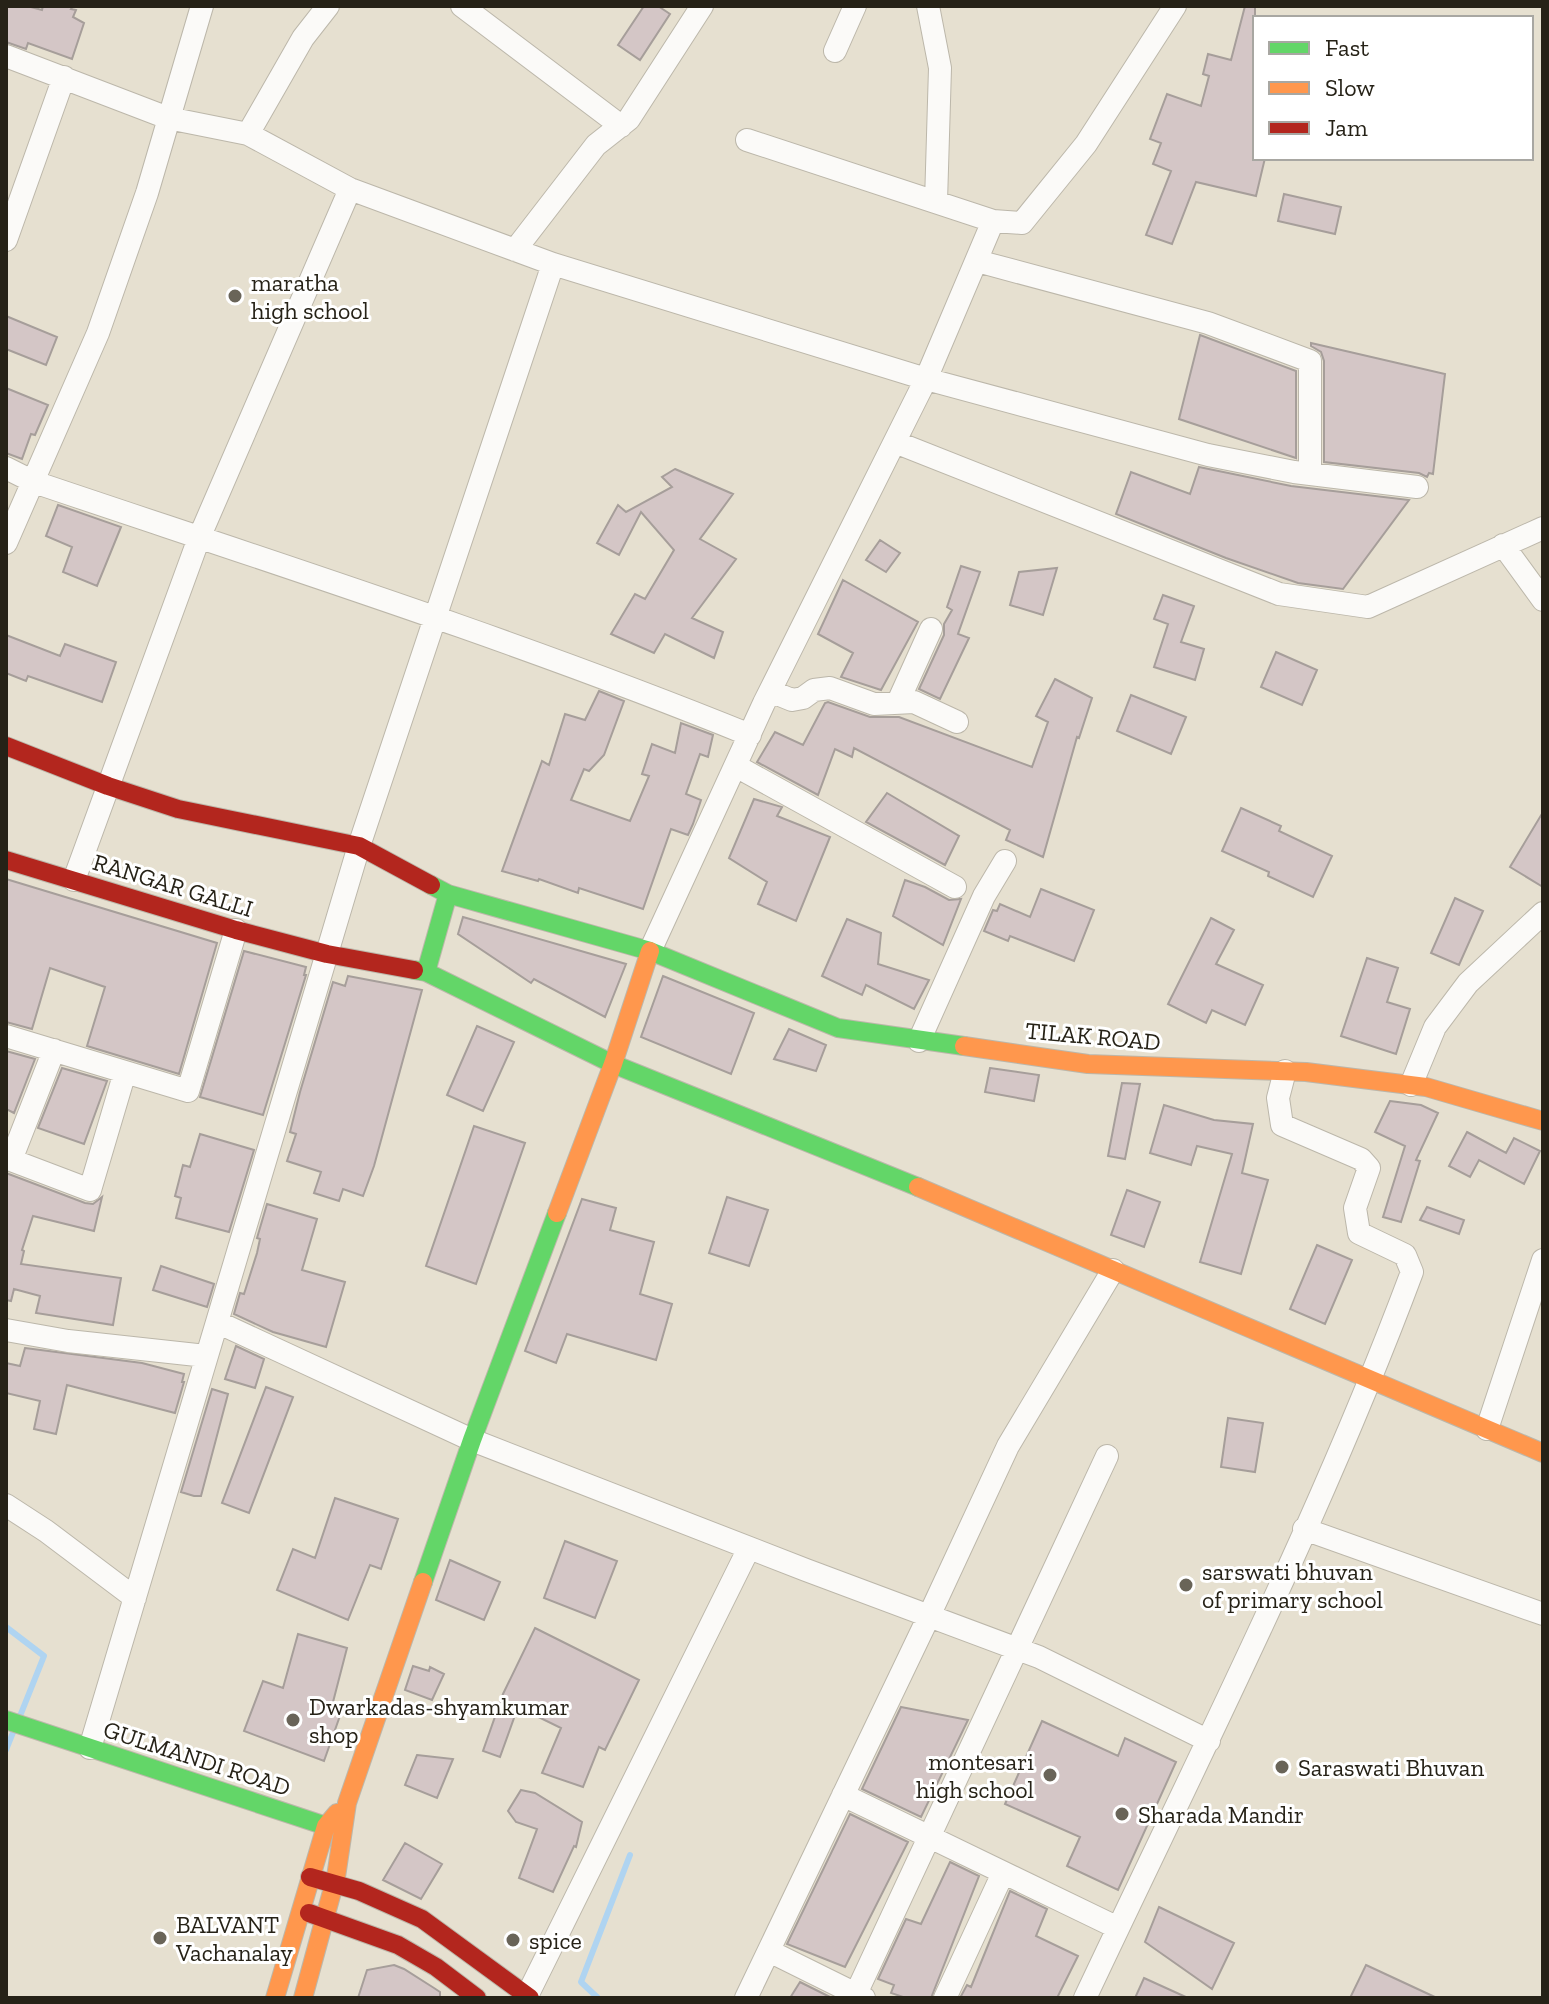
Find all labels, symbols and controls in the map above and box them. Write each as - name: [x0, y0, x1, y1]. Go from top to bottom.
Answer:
- legend: [1253, 16, 1533, 160]
- text: Fast: [1325, 33, 1369, 62]
- text: Slow: [1325, 73, 1375, 102]
- text: Jam: [1325, 113, 1368, 142]
- place label: maratha high school: [251, 268, 369, 325]
- marker: maratha high school: [226, 287, 244, 305]
- street label: RANGAR GALLI: [89, 847, 257, 923]
- street label: TILAK ROAD: [1024, 1016, 1162, 1056]
- place label: sarswati bhuvan of primary school: [1202, 1557, 1383, 1614]
- marker: sarswati bhuvan of primary school: [1177, 1576, 1195, 1594]
- place label: Dwarkadas-shyamkumar shop: [309, 1692, 570, 1749]
- marker: Dwarkadas-shyamkumar shop: [284, 1711, 302, 1729]
- street label: GULMANDI ROAD: [100, 1714, 294, 1802]
- place label: montesari high school: [916, 1747, 1034, 1804]
- place label: Saraswati Bhuvan: [1298, 1753, 1484, 1782]
- marker: Saraswati Bhuvan: [1273, 1758, 1291, 1776]
- marker: montesari high school: [1041, 1766, 1059, 1784]
- place label: Sharada Mandir: [1138, 1800, 1304, 1829]
- marker: Sharada Mandir: [1113, 1805, 1131, 1823]
- place label: BALVANT Vachanalay: [175, 1910, 294, 1967]
- place label: spice: [529, 1926, 582, 1955]
- marker: BALVANT Vachanalay: [151, 1929, 169, 1947]
- marker: spice: [504, 1931, 522, 1949]

